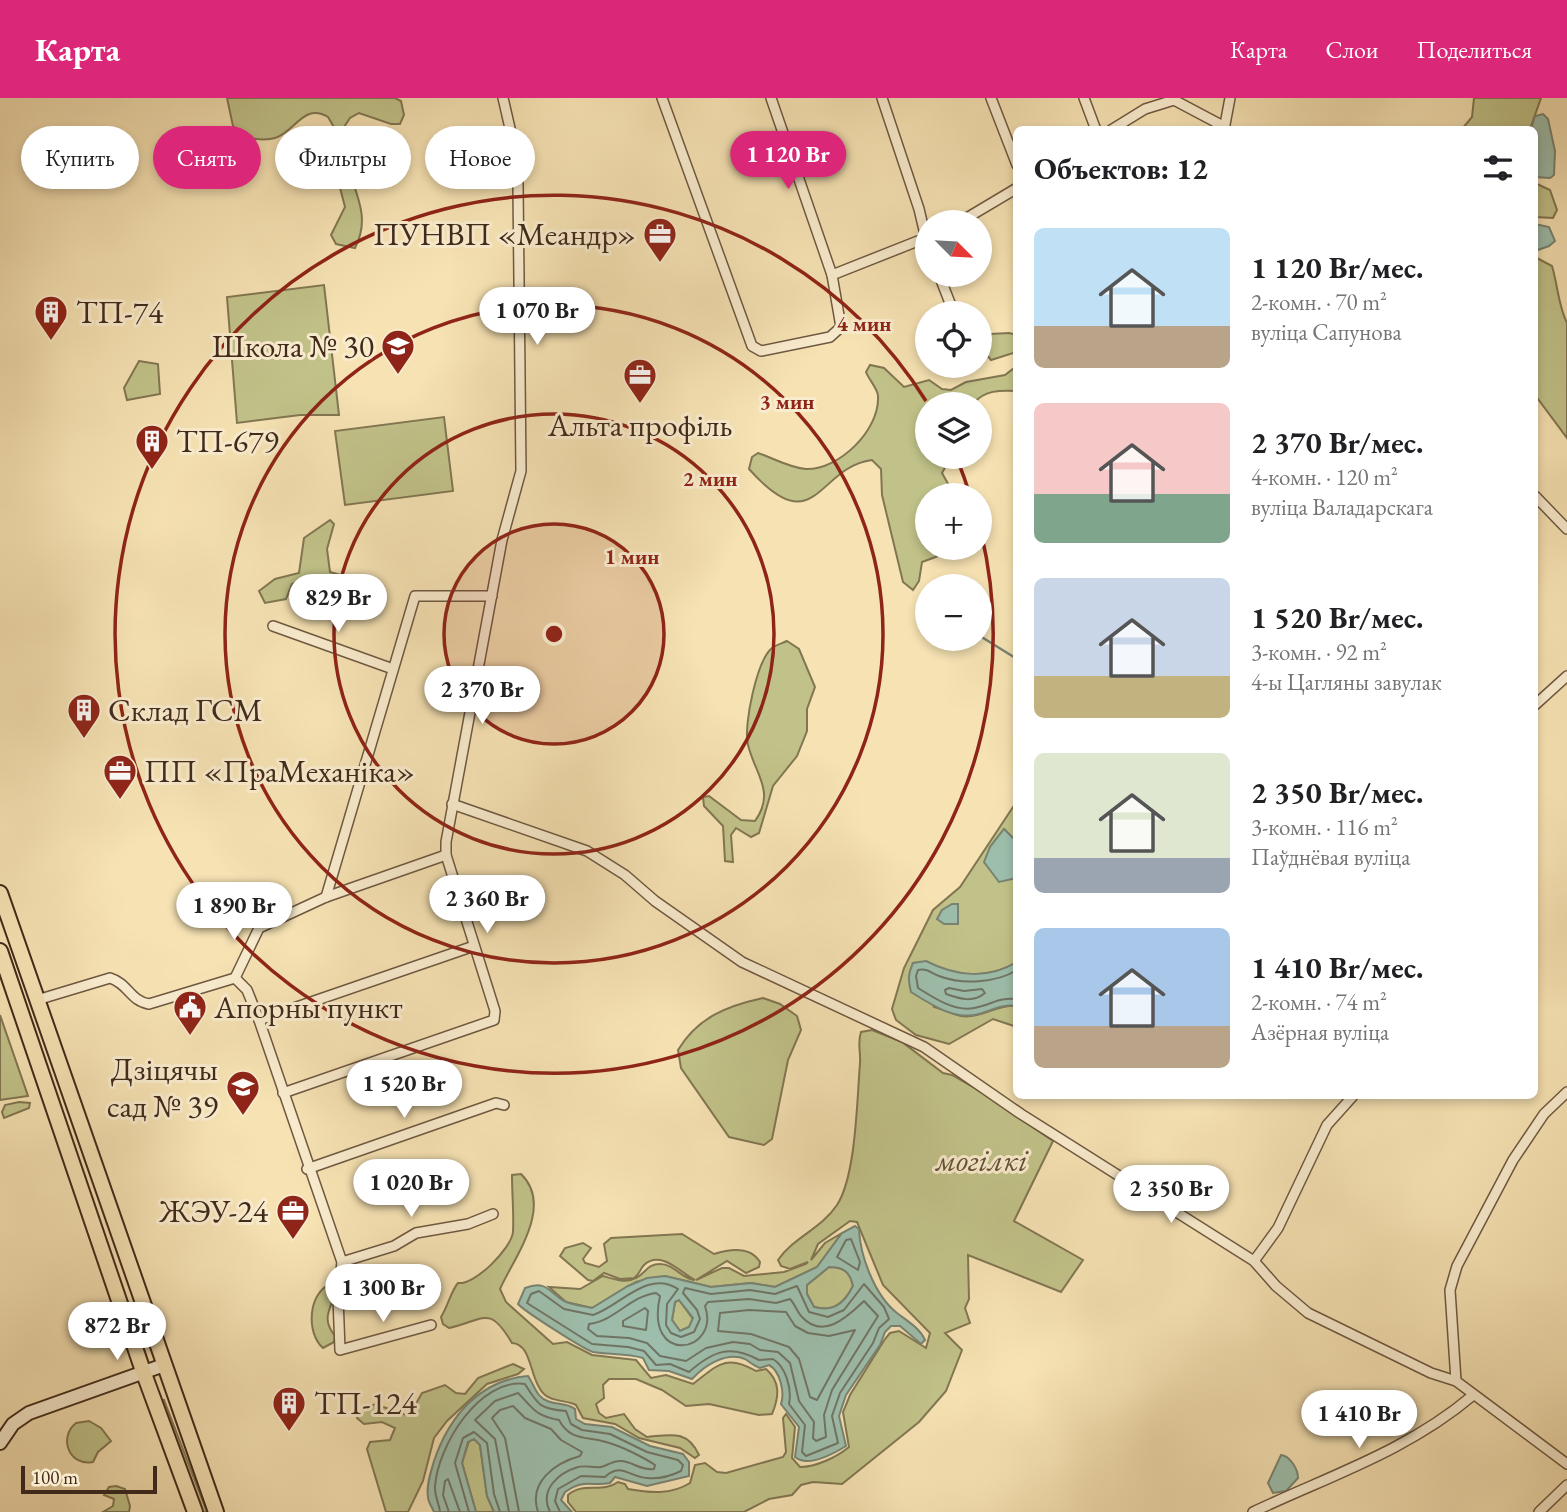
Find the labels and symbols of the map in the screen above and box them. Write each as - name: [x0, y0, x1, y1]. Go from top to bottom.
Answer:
- pin: 1 120 Br: [716, 132, 860, 191]
- north arrow: [915, 210, 992, 287]
- place label: ПУНВП «Меандр»: [373, 213, 636, 255]
- office icon: ПУНВП «Меандр»: [641, 215, 679, 264]
- pin: 1 070 Br: [465, 288, 609, 347]
- place label: ТП-74: [76, 291, 164, 333]
- building icon: ТП-74: [32, 293, 70, 342]
- text: 4 мин: [837, 310, 891, 337]
- place label: Школа № 30: [212, 325, 374, 367]
- school or university icon: Школа № 30: [379, 327, 417, 376]
- office icon: Альта профіль: [621, 356, 659, 405]
- text: 3 мин: [760, 388, 814, 415]
- place label: Альта профіль: [547, 404, 732, 446]
- place label: ТП-679: [176, 420, 279, 462]
- building icon: ТП-679: [133, 422, 171, 471]
- text: 2 мин: [683, 465, 737, 492]
- text: 1 мин: [605, 543, 659, 570]
- pin: 829 Br: [281, 574, 395, 634]
- centre of rings: [542, 622, 566, 646]
- pin: 2 370 Br: [410, 666, 554, 726]
- place label: Склад ГСМ: [108, 689, 263, 731]
- building icon: Склад ГСМ: [65, 691, 103, 740]
- place label: ПП «ПраМеханіка»: [144, 750, 415, 792]
- office icon: ПП «ПраМеханіка»: [101, 752, 139, 801]
- pin: 2 360 Br: [415, 876, 559, 935]
- pin: 1 890 Br: [162, 882, 306, 942]
- place label: Апорны пункт: [213, 986, 403, 1028]
- public building icon: Апорны пункт: [171, 988, 209, 1037]
- place label: Дзіцячы сад № 39: [107, 1048, 218, 1127]
- pin: 1 520 Br: [332, 1060, 476, 1120]
- school or university icon: Дзіцячы сад № 39: [224, 1068, 262, 1117]
- park label: могілкі: [934, 1139, 1029, 1181]
- pin: 1 020 Br: [339, 1160, 483, 1219]
- pin: 2 350 Br: [1099, 1166, 1243, 1225]
- place label: ЖЭУ-24: [158, 1190, 269, 1232]
- office icon: ЖЭУ-24: [274, 1192, 312, 1241]
- pin: 1 300 Br: [311, 1264, 455, 1324]
- pin: 872 Br: [60, 1302, 174, 1362]
- place label: ТП-124: [314, 1382, 417, 1424]
- building icon: ТП-124: [270, 1384, 308, 1433]
- pin: 1 410 Br: [1287, 1390, 1431, 1450]
- scale bar: [21, 1463, 158, 1495]

